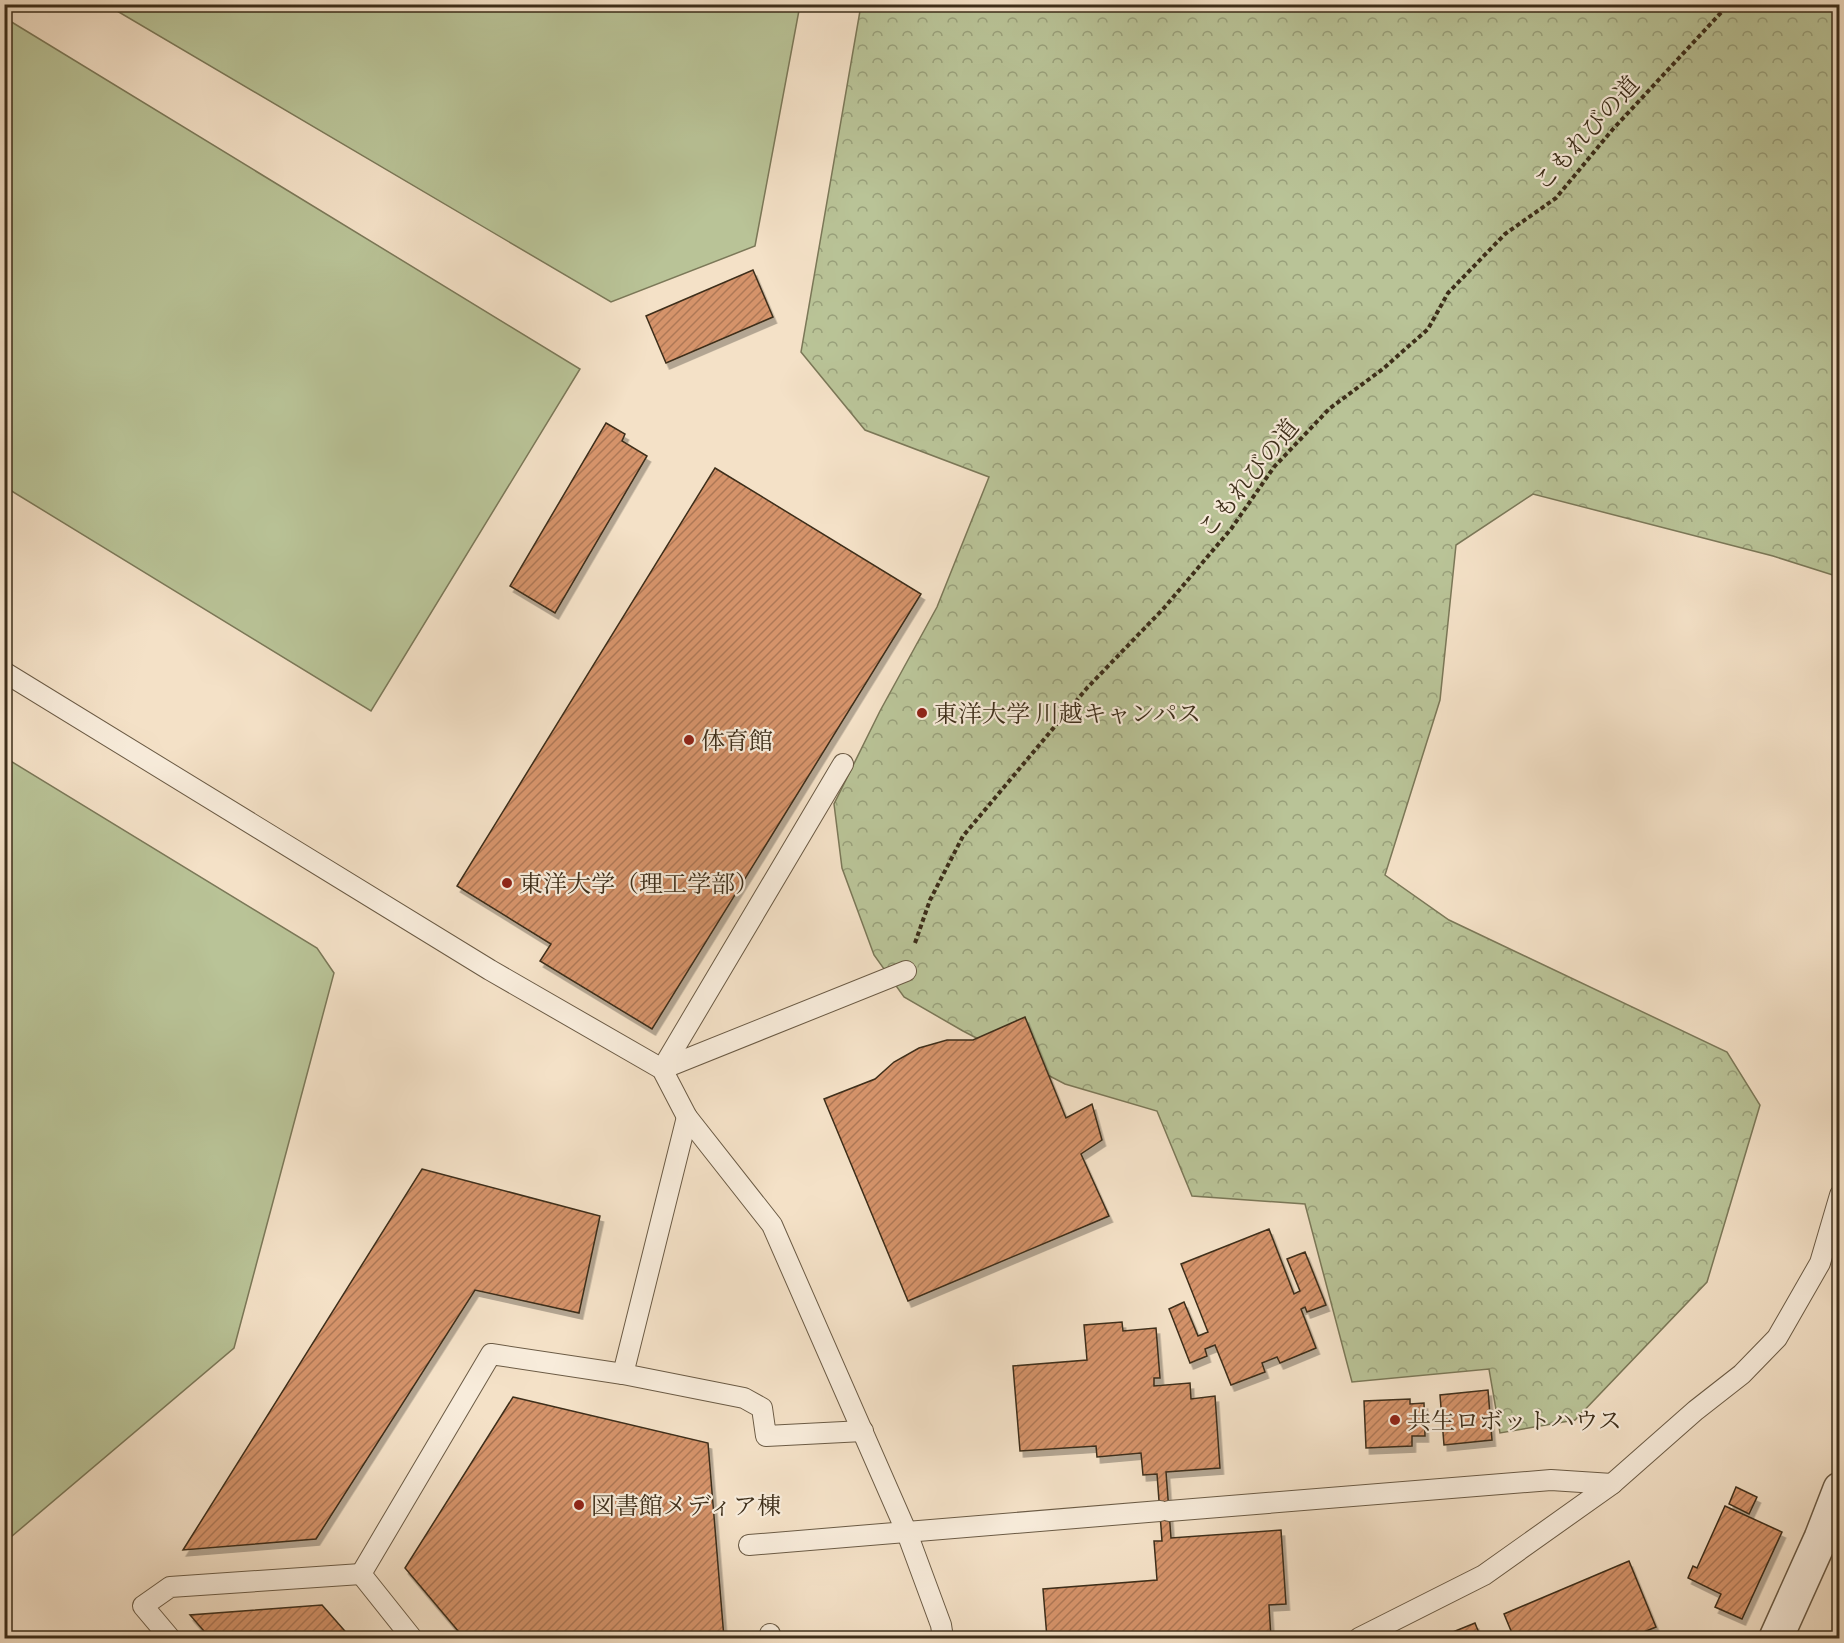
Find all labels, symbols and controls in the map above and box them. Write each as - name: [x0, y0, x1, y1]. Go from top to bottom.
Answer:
- street label: こもれびの道: [1526, 69, 1646, 197]
- street label: こもれびの道: [1191, 412, 1305, 544]
- place label: 東洋大学 川越キャンパス: [934, 698, 1201, 729]
- marker: 東洋大学 川越キャンパス: [915, 706, 929, 720]
- place label: 体育館: [701, 725, 773, 756]
- marker: 体育館: [682, 733, 696, 747]
- place label: 東洋大学（理工学部）: [519, 868, 759, 899]
- marker: 東洋大学（理工学部）: [500, 876, 514, 890]
- place label: 共生ロボットハウス: [1407, 1405, 1622, 1436]
- marker: 共生ロボットハウス: [1388, 1413, 1402, 1427]
- place label: 図書館メディア棟: [591, 1490, 781, 1521]
- marker: 図書館メディア棟: [572, 1498, 586, 1512]

